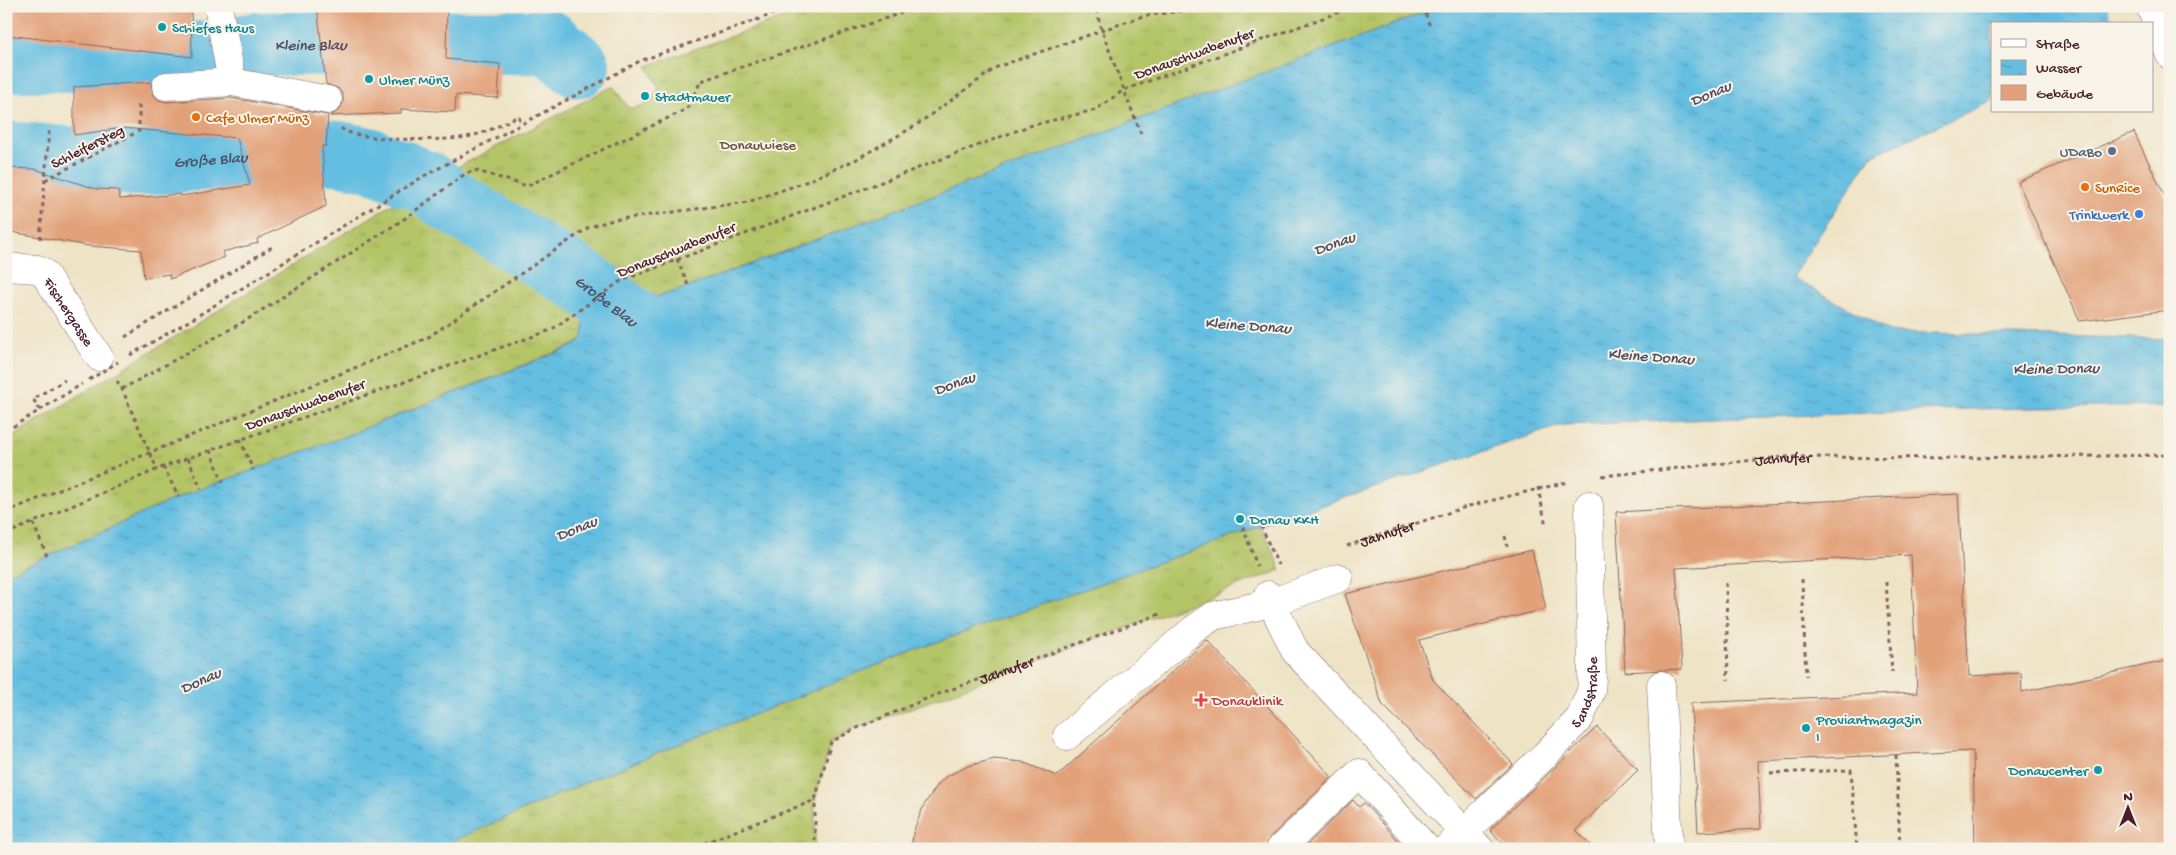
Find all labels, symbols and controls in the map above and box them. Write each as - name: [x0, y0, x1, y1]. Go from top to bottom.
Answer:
- place label: Schiefes Haus: [172, 20, 254, 38]
- marker: Schiefes Haus: [156, 21, 168, 33]
- legend: [1991, 22, 2154, 112]
- street label: Donauschwabenufer: [1131, 24, 1259, 85]
- text: Straße: [2036, 36, 2080, 54]
- water label: Kleine Blau: [275, 37, 348, 57]
- text: Wasser: [2036, 60, 2083, 78]
- place label: Ulmer Münz: [379, 72, 450, 90]
- marker: Ulmer Münz: [363, 73, 375, 85]
- water label: Donau: [1688, 78, 1736, 112]
- text: Gebäude: [2036, 86, 2093, 104]
- place label: Stadtmauer: [655, 89, 732, 107]
- marker: Stadtmauer: [639, 90, 651, 102]
- place label: Cafe Ulmer Münz: [206, 110, 309, 128]
- marker: Cafe Ulmer Münz: [190, 111, 202, 123]
- street label: Schleifersteg: [48, 122, 128, 174]
- park label: Donauwiese: [719, 137, 796, 155]
- place label: UDaBo: [2060, 144, 2102, 162]
- marker: UDaBo: [2106, 145, 2118, 157]
- water label: Große Blau: [173, 149, 250, 174]
- place label: SunRice: [2095, 180, 2140, 198]
- marker: SunRice: [2079, 181, 2091, 193]
- place label: Trinkwerk: [2068, 207, 2130, 225]
- marker: Trinkwerk: [2133, 208, 2145, 220]
- street label: Donauschwabenufer: [614, 218, 740, 283]
- water label: Donau: [1312, 229, 1360, 262]
- water label: Große Blau: [570, 273, 641, 334]
- street label: Fischergasse: [38, 274, 97, 350]
- water label: Kleine Donau: [1204, 315, 1293, 340]
- water label: Kleine Donau: [1607, 346, 1696, 371]
- water label: Kleine Donau: [2013, 360, 2101, 381]
- water label: Donau: [932, 369, 980, 402]
- street label: Donauschwabenufer: [242, 375, 370, 436]
- street label: Jahnufer: [1754, 450, 1813, 471]
- place label: Donau KKH: [1249, 512, 1319, 530]
- water label: Donau: [554, 513, 602, 547]
- marker: Donau KKH: [1234, 513, 1246, 525]
- street label: Jahnufer: [1358, 517, 1419, 552]
- street label: Jahnufer: [977, 653, 1038, 690]
- street label: Sandstraße: [1568, 657, 1603, 733]
- water label: Donau: [178, 664, 226, 700]
- marker: Donauklinik: [1194, 693, 1208, 707]
- place label: Donauklinik: [1211, 693, 1284, 711]
- place label: Proviantmagazin I: [1815, 712, 1922, 747]
- marker: Proviantmagazin I: [1800, 722, 1812, 734]
- place label: Donaucenter: [2008, 763, 2090, 781]
- marker: Donaucenter: [2092, 764, 2104, 776]
- north arrow: [2104, 782, 2154, 832]
- text: N: [2123, 789, 2133, 806]

